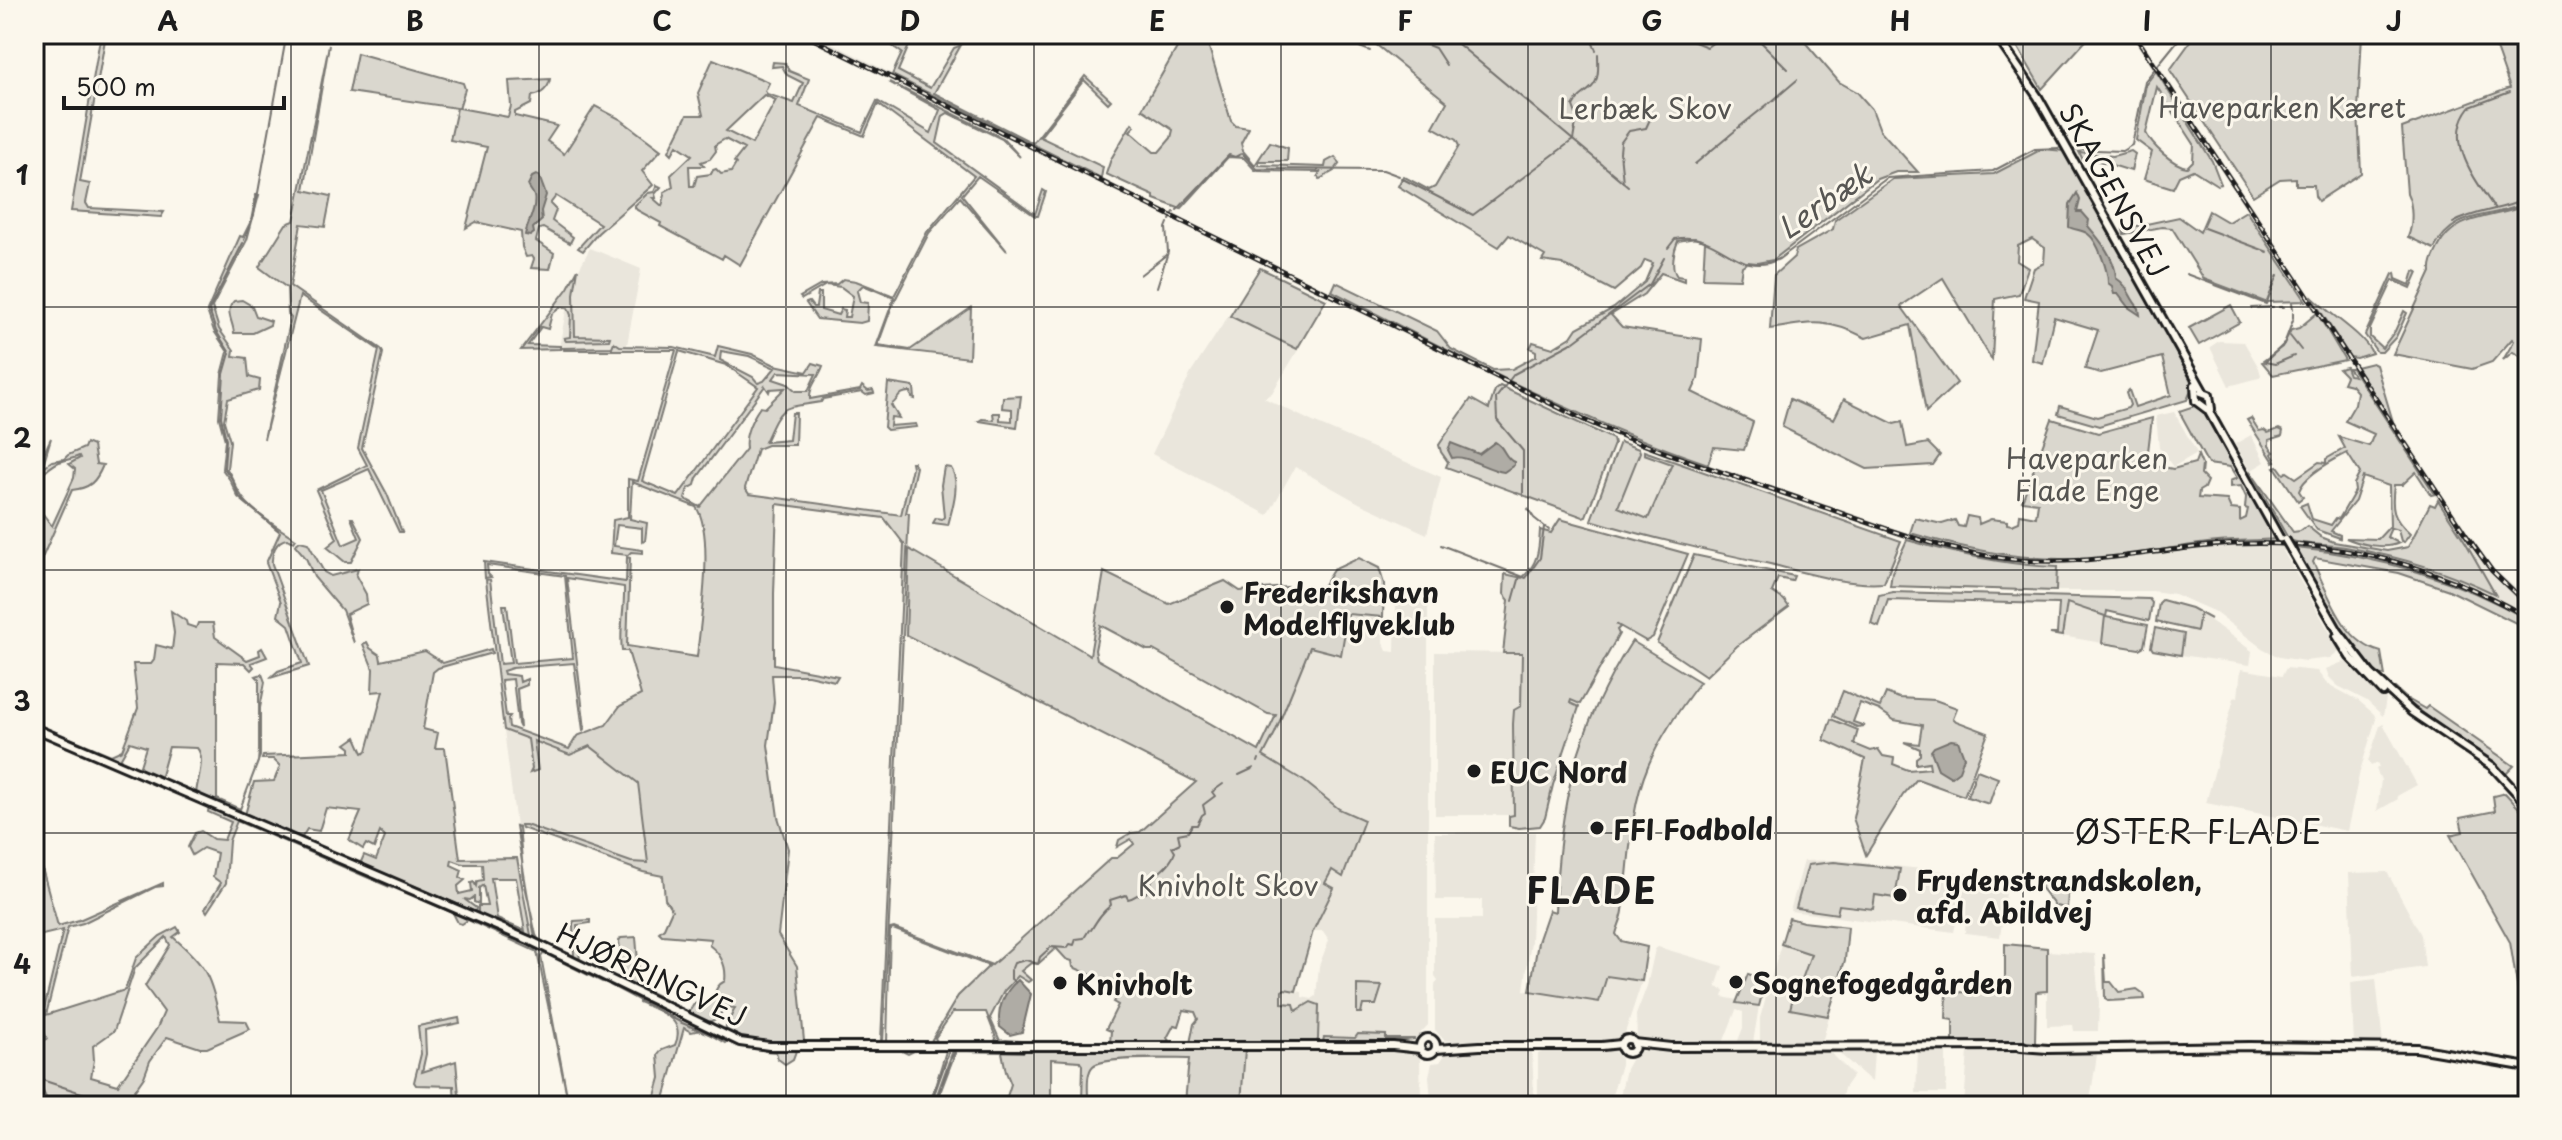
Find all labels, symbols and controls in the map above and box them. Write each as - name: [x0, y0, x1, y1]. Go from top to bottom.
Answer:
- text: A: [158, 1, 178, 40]
- text: B: [406, 1, 424, 40]
- text: C: [652, 1, 672, 40]
- text: D: [900, 1, 920, 40]
- text: E: [1149, 1, 1165, 40]
- text: F: [1397, 1, 1413, 40]
- text: G: [1641, 1, 1663, 40]
- text: H: [1890, 1, 1910, 40]
- text: I: [2143, 1, 2151, 40]
- text: J: [2386, 1, 2402, 40]
- scale bar: [64, 60, 284, 110]
- text: 500 m: [76, 68, 156, 104]
- park label: Haveparken Kæret: [2158, 85, 2406, 128]
- park label: Lerbæk Skov: [1559, 86, 1731, 129]
- street label: SKAGENSVEJ: [2049, 95, 2181, 285]
- water label: Lerbæk: [1768, 150, 1882, 249]
- text: 1: [16, 155, 28, 194]
- text: 2: [13, 418, 31, 457]
- park label: Haveparken Flade Enge: [2006, 436, 2168, 511]
- place label: Frederikshavn Modelflyveklub: [1243, 570, 1455, 645]
- marker: Frederikshavn Modelflyveklub: [1218, 598, 1236, 616]
- text: 3: [13, 681, 31, 720]
- place label: EUC Nord: [1490, 750, 1627, 793]
- marker: EUC Nord: [1465, 762, 1483, 780]
- place label: FFI Fodbold: [1613, 807, 1773, 850]
- district label: ØSTER FLADE: [2075, 807, 2323, 855]
- marker: FFI Fodbold: [1588, 819, 1606, 837]
- place label: Frydenstrandskolen, afd. Abildvej: [1916, 858, 2202, 933]
- district label: FLADE: [1526, 862, 1658, 916]
- park label: Knivholt Skov: [1138, 863, 1318, 906]
- marker: Frydenstrandskolen, afd. Abildvej: [1891, 886, 1909, 904]
- street label: HJØRRINGVEJ: [549, 911, 755, 1037]
- text: 4: [13, 944, 31, 983]
- place label: Sognefogedgården: [1752, 961, 2013, 1004]
- place label: Knivholt: [1076, 962, 1193, 1005]
- marker: Sognefogedgården: [1727, 973, 1745, 991]
- marker: Knivholt: [1051, 974, 1069, 992]

